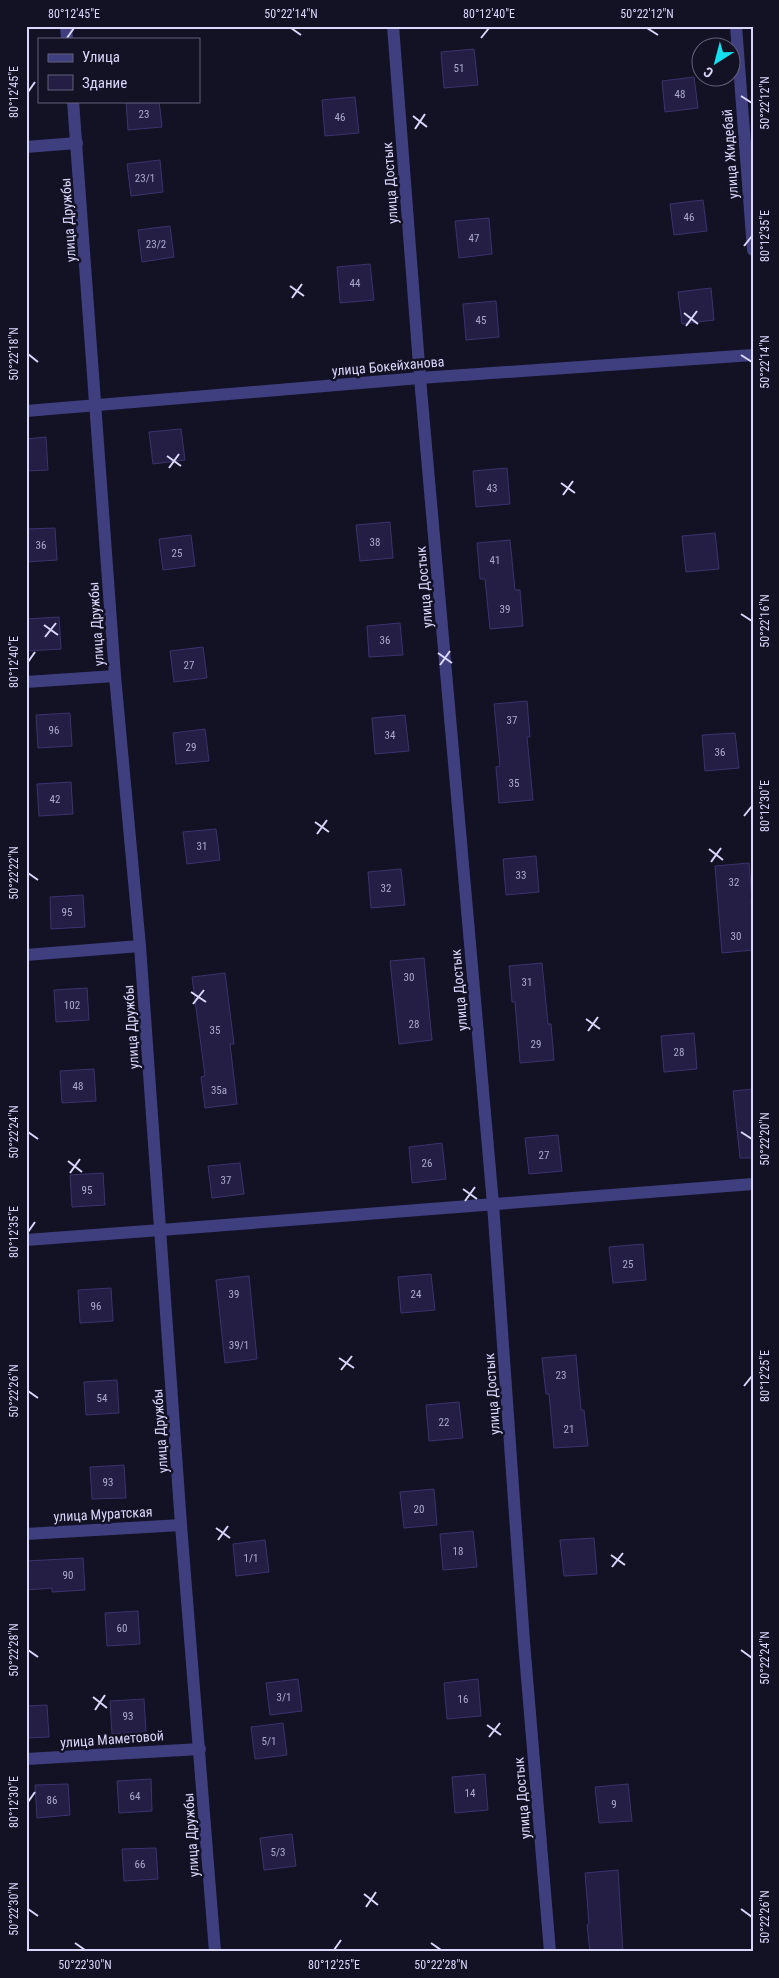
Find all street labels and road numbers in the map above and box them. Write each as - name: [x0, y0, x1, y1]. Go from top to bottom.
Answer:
- street label: улица Жидебай: [719, 109, 741, 199]
- street label: улица Достык: [379, 141, 401, 224]
- street label: улица Дружбы: [57, 177, 79, 263]
- street label: улица Бокейханова: [331, 353, 445, 379]
- street label: улица Достык: [412, 545, 436, 629]
- street label: улица Дружбы: [85, 581, 107, 667]
- street label: улица Достык: [447, 948, 471, 1032]
- street label: улица Дружбы: [120, 984, 142, 1070]
- street label: улица Достык: [481, 1352, 503, 1435]
- street label: улица Дружбы: [149, 1388, 171, 1474]
- street label: улица Муратская: [53, 1503, 153, 1525]
- street label: улица Маметовой: [60, 1727, 164, 1751]
- street label: улица Достык: [510, 1756, 534, 1840]
- street label: улица Дружбы: [180, 1792, 202, 1878]

